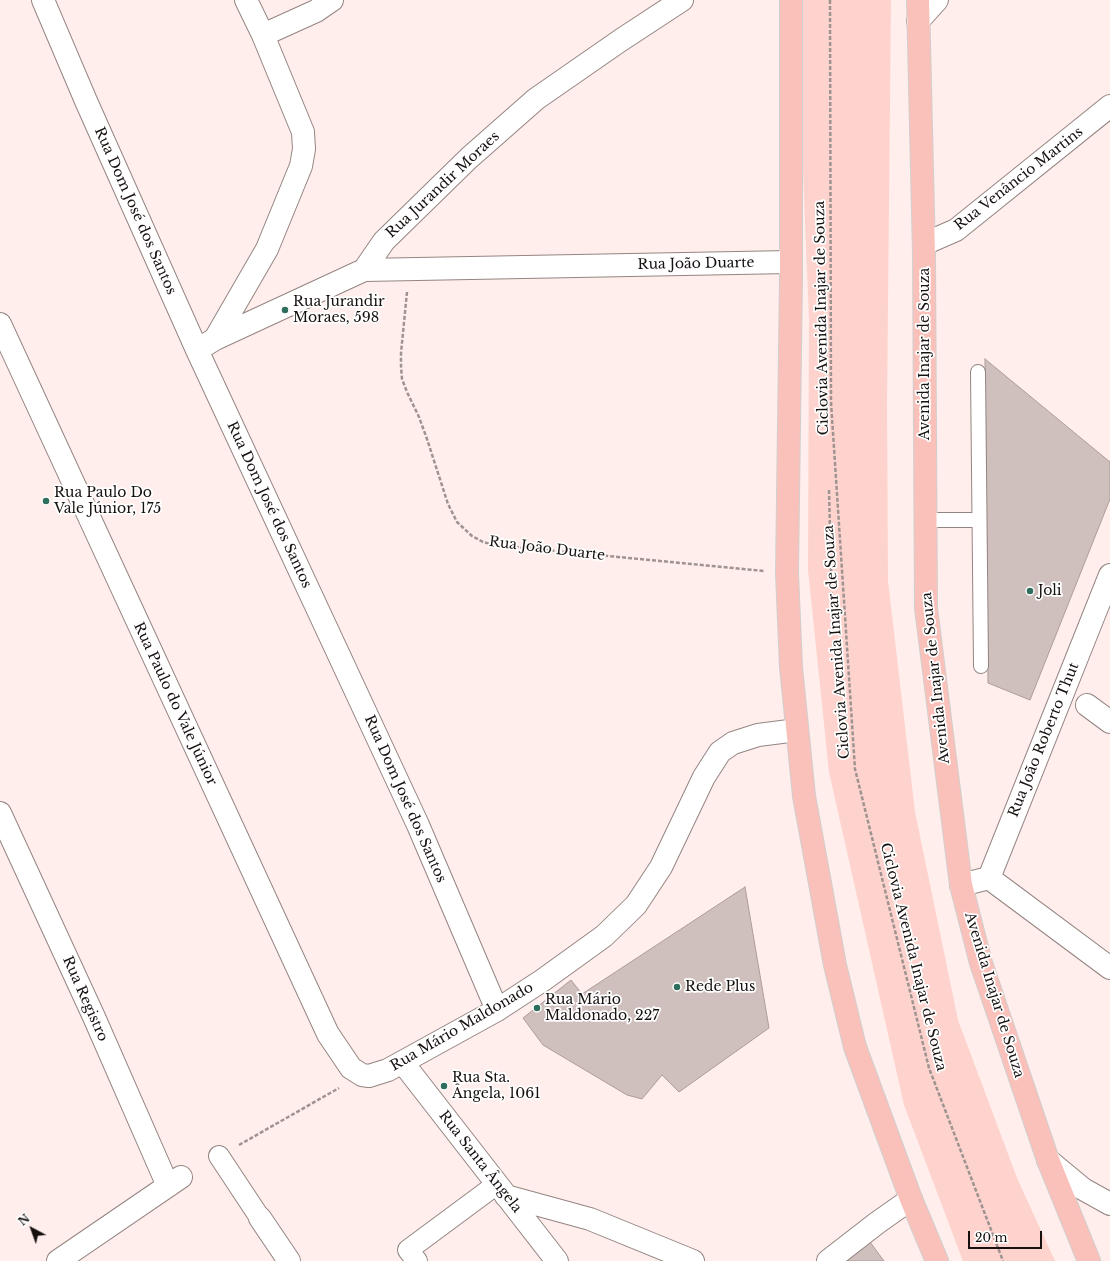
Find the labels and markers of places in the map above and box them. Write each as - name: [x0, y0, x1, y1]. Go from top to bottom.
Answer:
- place label: Rua Jurandir Moraes, 598: [293, 294, 385, 326]
- marker: Rua Jurandir Moraes, 598: [280, 305, 290, 315]
- place label: Rua Paulo Do Vale Júnior, 175: [54, 485, 161, 518]
- marker: Rua Paulo Do Vale Júnior, 175: [41, 496, 51, 506]
- place label: Joli: [1038, 583, 1062, 599]
- marker: Joli: [1025, 586, 1035, 596]
- place label: Rede Plus: [685, 979, 755, 995]
- marker: Rede Plus: [672, 982, 682, 992]
- place label: Rua Mário Maldonado, 227: [545, 992, 659, 1024]
- marker: Rua Mário Maldonado, 227: [532, 1003, 542, 1013]
- place label: Rua Sta. Ângela, 1061: [452, 1070, 540, 1102]
- marker: Rua Sta. Ângela, 1061: [439, 1081, 449, 1091]

